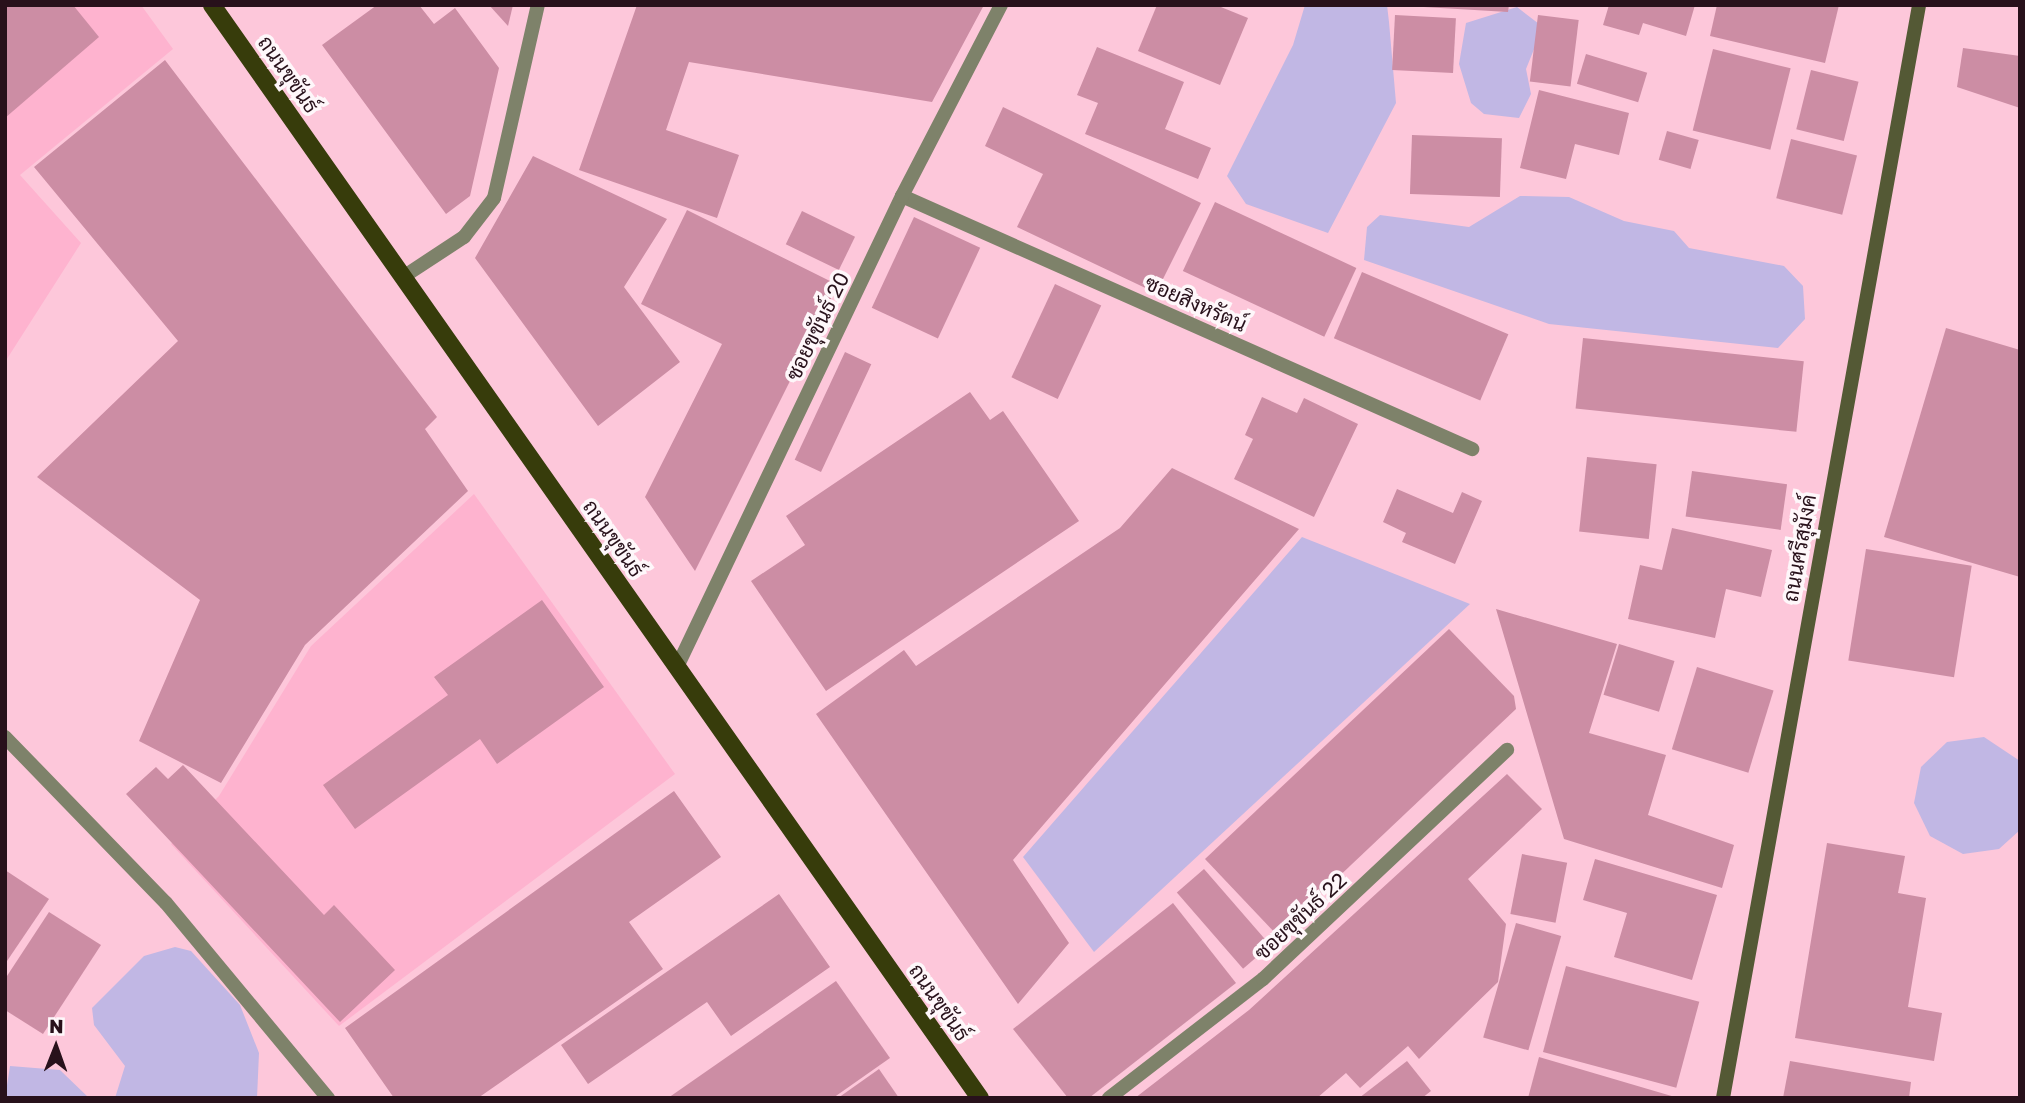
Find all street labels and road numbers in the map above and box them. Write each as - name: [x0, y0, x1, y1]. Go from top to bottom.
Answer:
- street label: ถนนขุขันธ์: [253, 30, 325, 118]
- street label: ซอยขุขันธ์ 20: [780, 268, 854, 384]
- street label: ซอยสิงหรัตน์: [1141, 269, 1251, 337]
- street label: ถนนศรีสุมังค์: [1777, 492, 1821, 604]
- street label: ถนนขุขันธ์: [578, 494, 650, 582]
- street label: ซอยขุขันธ์ 22: [1249, 867, 1351, 965]
- street label: ถนนขุขันธ์: [904, 958, 976, 1046]

